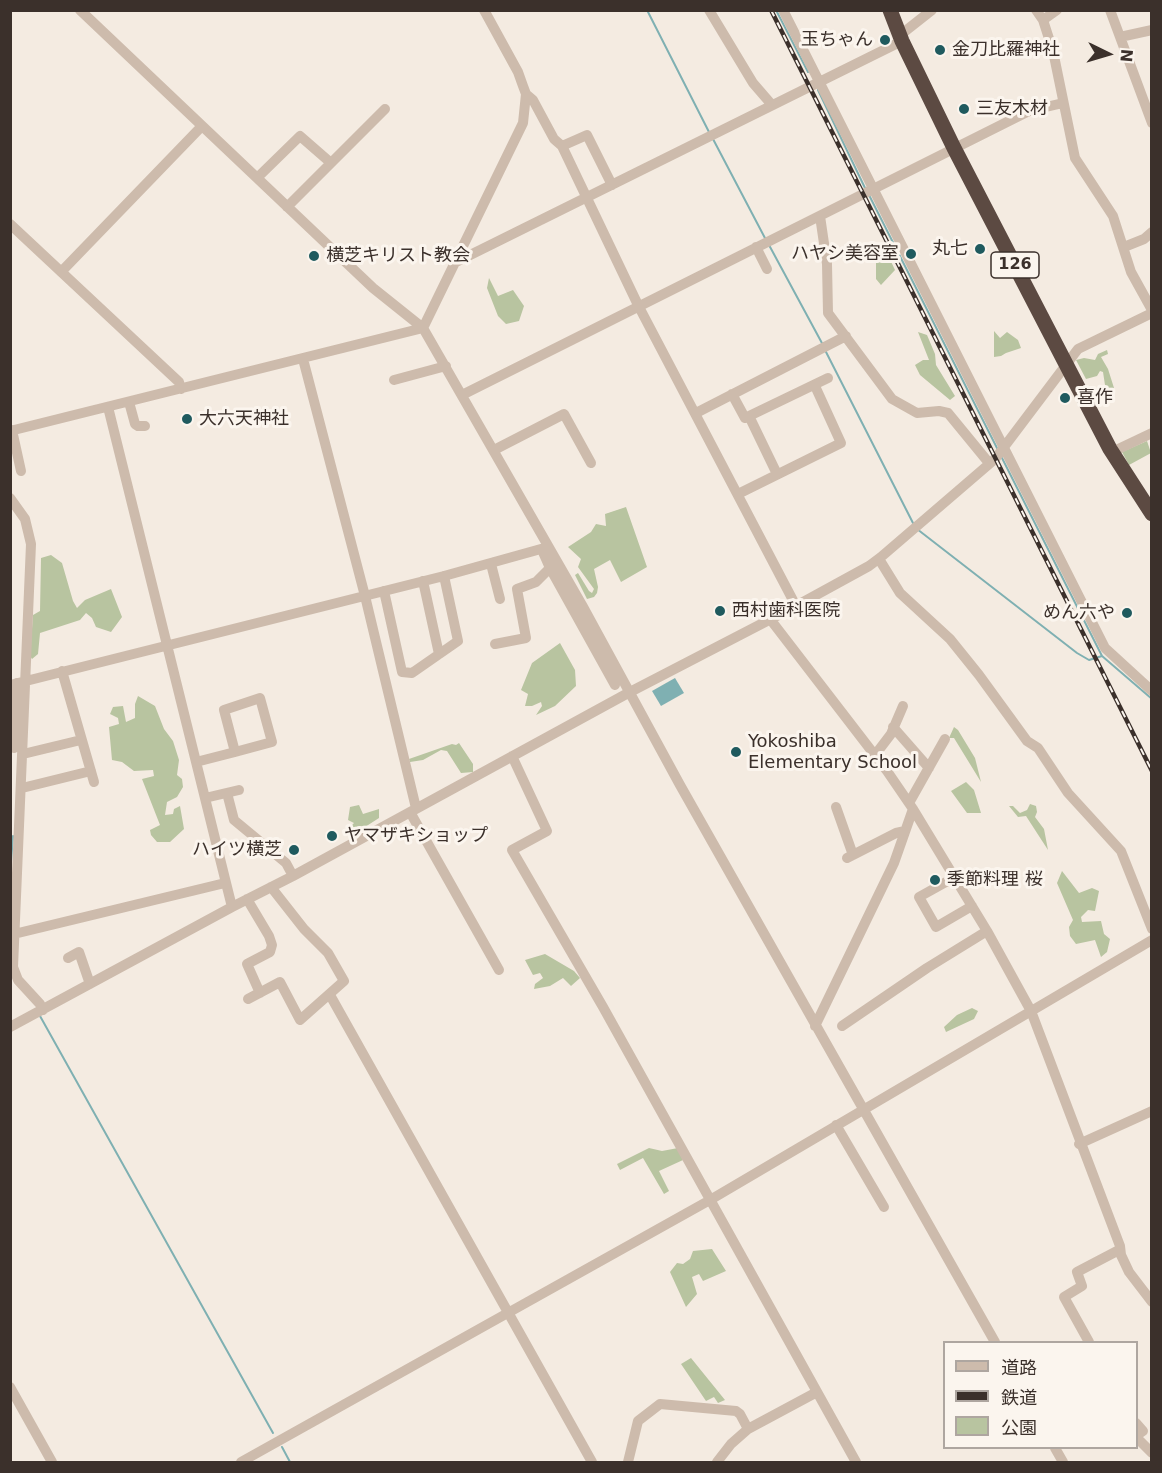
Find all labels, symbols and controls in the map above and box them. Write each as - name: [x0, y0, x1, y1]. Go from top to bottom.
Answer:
- north arrow: [1078, 24, 1138, 84]
- place label: 玉ちゃん: [801, 29, 873, 51]
- marker: 玉ちゃん: [878, 33, 892, 47]
- place label: 金刀比羅神社: [952, 39, 1060, 61]
- marker: 金刀比羅神社: [933, 43, 947, 57]
- text: N: [1116, 48, 1136, 63]
- place label: 三友木材: [976, 98, 1048, 120]
- marker: 三友木材: [957, 102, 971, 116]
- place label: 丸七: [932, 238, 968, 260]
- marker: 丸七: [973, 242, 987, 256]
- place label: ハヤシ美容室: [791, 243, 899, 265]
- place label: 横芝キリスト教会: [326, 245, 470, 267]
- marker: ハヤシ美容室: [904, 247, 918, 261]
- marker: 横芝キリスト教会: [307, 249, 321, 263]
- road number: 126: [991, 252, 1039, 278]
- place label: 喜作: [1077, 387, 1113, 409]
- marker: 喜作: [1058, 391, 1072, 405]
- place label: 大六天神社: [199, 408, 289, 430]
- marker: 大六天神社: [180, 412, 194, 426]
- place label: 西村歯科医院: [732, 600, 840, 622]
- place label: めん六や: [1043, 602, 1115, 624]
- marker: 西村歯科医院: [713, 604, 727, 618]
- marker: めん六や: [1120, 606, 1134, 620]
- place label: Yokoshiba Elementary School: [748, 731, 917, 774]
- marker: Yokoshiba Elementary School: [729, 745, 743, 759]
- place label: ヤマザキショップ: [344, 825, 488, 847]
- marker: ヤマザキショップ: [325, 829, 339, 843]
- place label: ハイツ横芝: [192, 839, 282, 861]
- marker: ハイツ横芝: [287, 843, 301, 857]
- place label: 季節料理 桜: [947, 869, 1043, 891]
- marker: 季節料理 桜: [928, 873, 942, 887]
- legend: [943, 1341, 1138, 1449]
- text: 道路: [1001, 1357, 1037, 1378]
- text: 鉄道: [1001, 1387, 1037, 1408]
- text: 公園: [1001, 1417, 1037, 1438]

